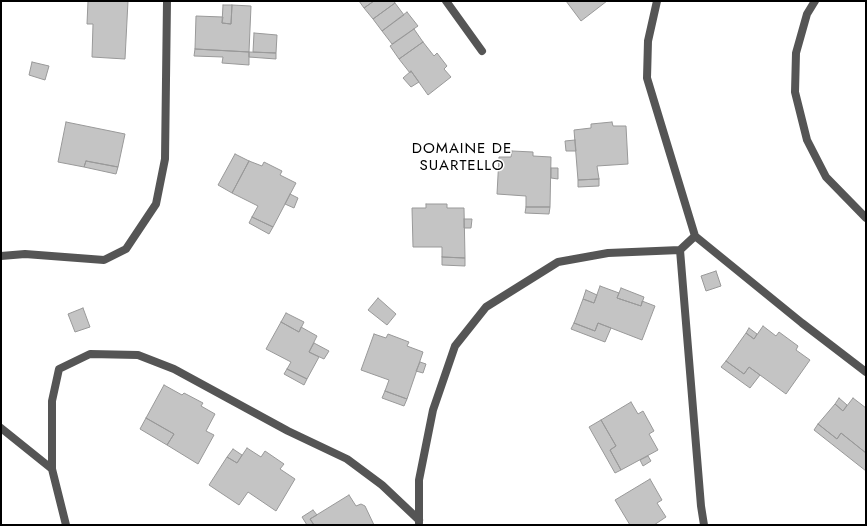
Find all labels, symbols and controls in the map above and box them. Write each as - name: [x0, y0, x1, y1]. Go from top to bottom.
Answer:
- district label: DOMAINE DE SUARTELLO: [412, 140, 512, 175]

